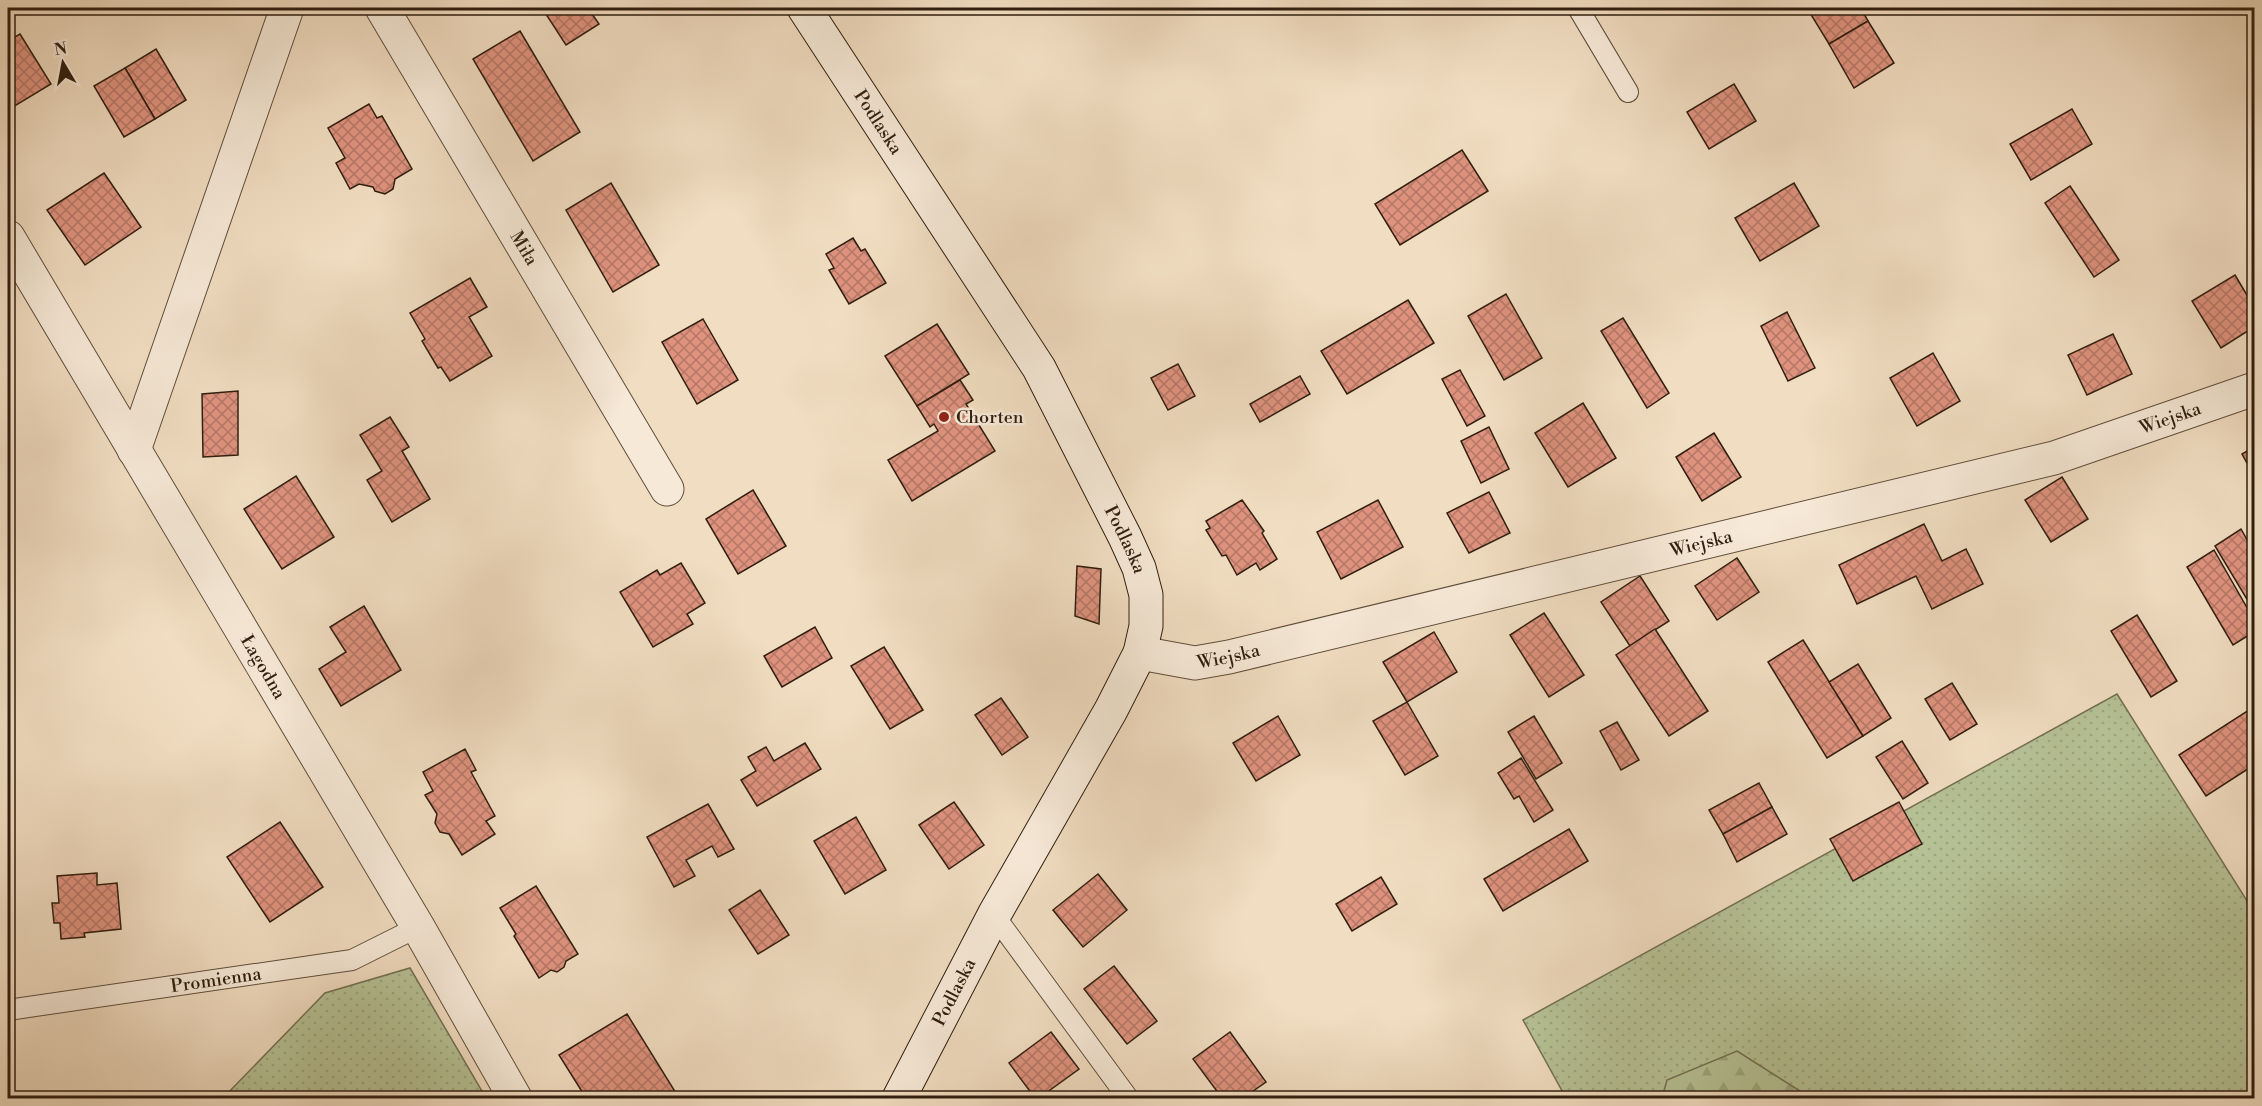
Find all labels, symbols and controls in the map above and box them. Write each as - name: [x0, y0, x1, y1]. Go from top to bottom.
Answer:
- north arrow: [33, 33, 93, 93]
- text: N: [53, 38, 69, 60]
- street label: Podlaska: [848, 85, 908, 160]
- street label: Miła: [505, 227, 543, 271]
- street label: Wiejska: [2136, 397, 2205, 440]
- place label: Chorten: [956, 406, 1024, 429]
- marker: Chorten: [937, 410, 951, 424]
- street label: Podlaska: [1099, 502, 1151, 577]
- street label: Wiejska: [1667, 525, 1736, 563]
- street label: Łagodna: [235, 631, 291, 704]
- street label: Wiejska: [1194, 639, 1263, 675]
- street label: Podlaska: [928, 954, 982, 1030]
- street label: Promienna: [169, 962, 264, 998]

